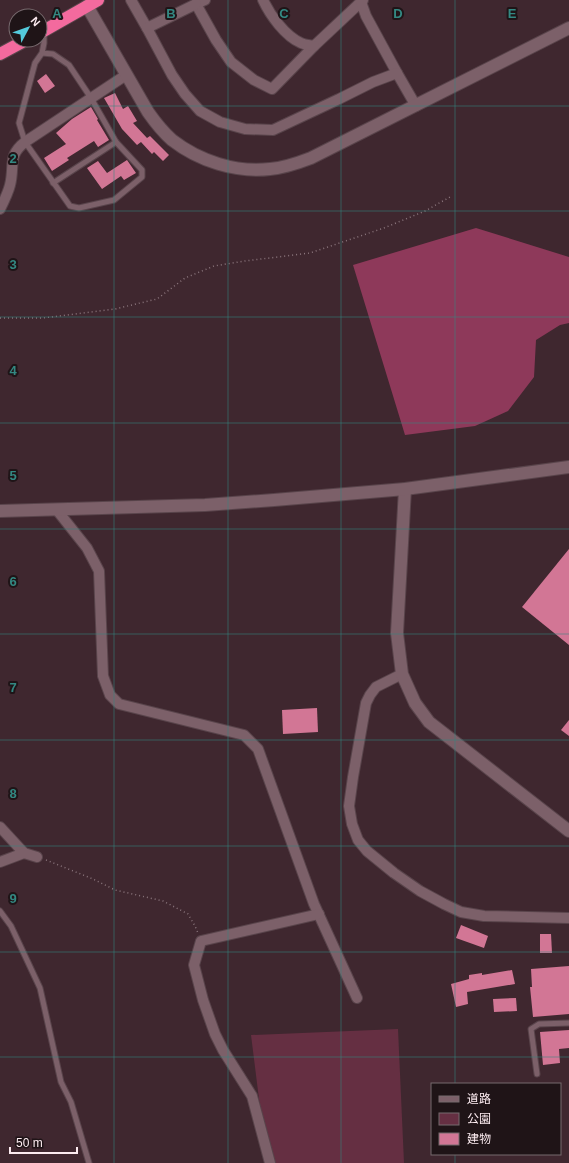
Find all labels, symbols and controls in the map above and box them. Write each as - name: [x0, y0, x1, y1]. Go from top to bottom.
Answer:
- text: A: [52, 6, 62, 21]
- text: B: [166, 6, 176, 21]
- text: C: [279, 6, 289, 21]
- text: D: [393, 6, 403, 21]
- text: E: [508, 6, 517, 21]
- north arrow: [8, 8, 48, 48]
- text: N: [28, 15, 43, 28]
- text: 2: [9, 151, 17, 166]
- text: 3: [9, 257, 17, 272]
- text: 4: [9, 363, 17, 378]
- text: 5: [9, 468, 17, 483]
- text: 6: [9, 574, 17, 589]
- text: 7: [9, 680, 17, 695]
- text: 8: [9, 786, 17, 801]
- text: 9: [9, 891, 17, 906]
- legend: [431, 1083, 561, 1155]
- text: 道路: [467, 1092, 491, 1106]
- text: 公園: [467, 1112, 491, 1126]
- scale bar: [10, 1129, 77, 1155]
- text: 建物: [467, 1132, 491, 1146]
- text: 50 m: [16, 1136, 43, 1150]

